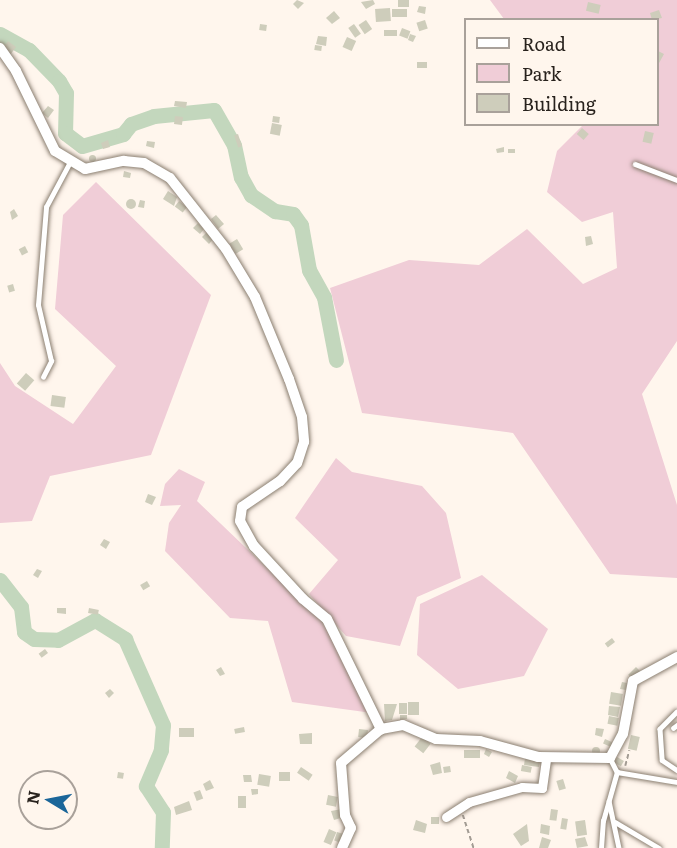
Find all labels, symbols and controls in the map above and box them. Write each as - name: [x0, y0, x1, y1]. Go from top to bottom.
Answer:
- legend: [464, 18, 659, 126]
- text: Road: [522, 30, 566, 57]
- text: Park: [522, 60, 561, 87]
- text: Building: [522, 90, 596, 117]
- north arrow: [18, 770, 78, 830]
- text: N: [19, 789, 45, 806]

